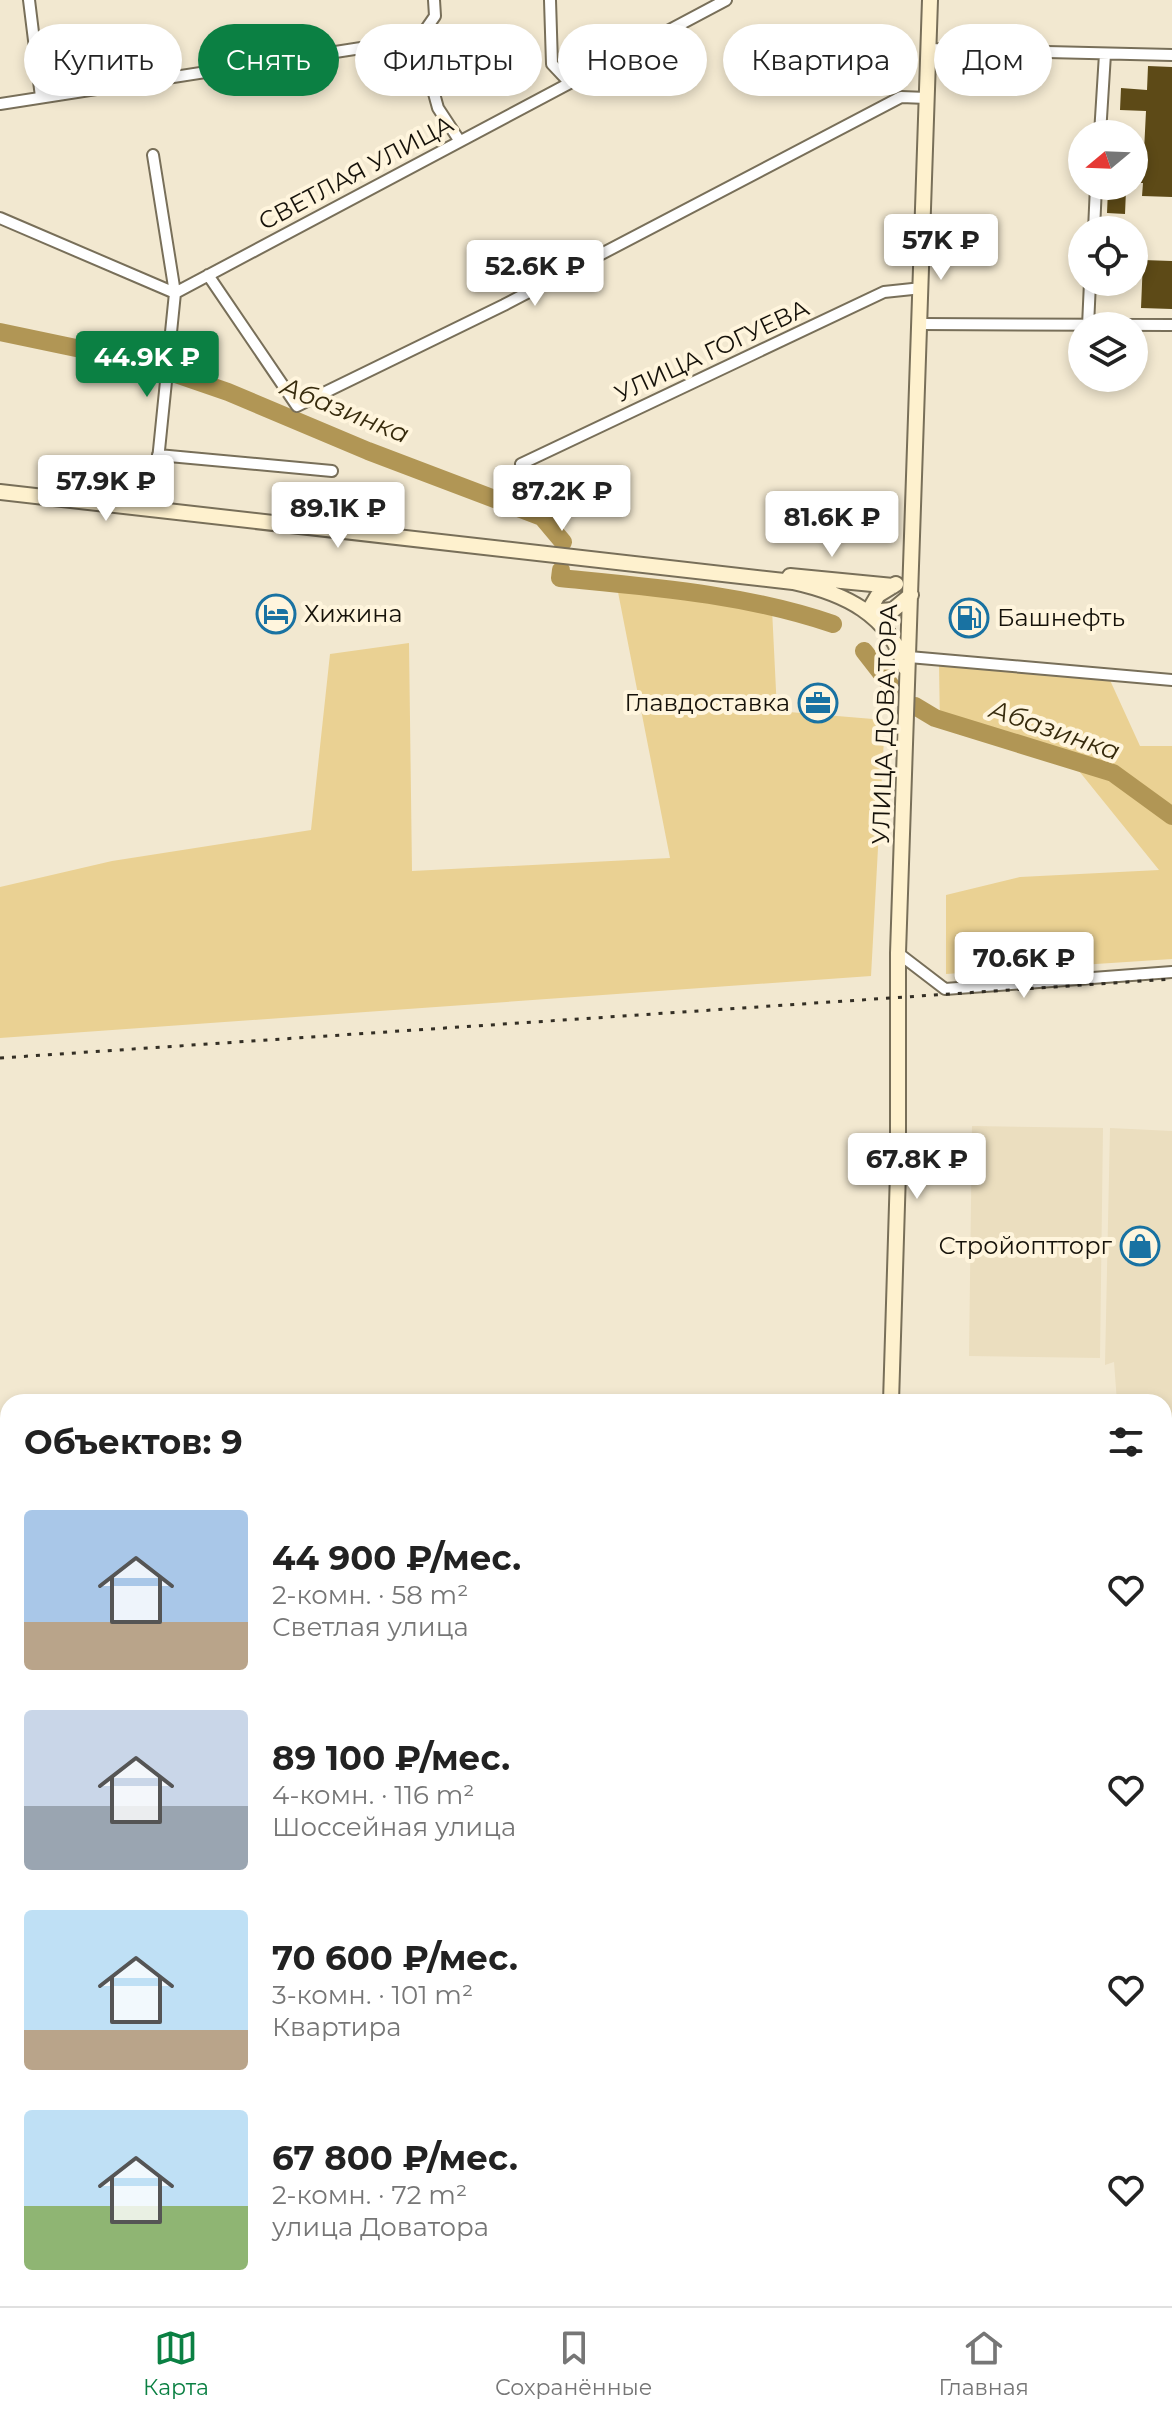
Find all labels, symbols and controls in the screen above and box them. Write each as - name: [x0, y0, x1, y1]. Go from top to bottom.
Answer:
- chip: Купить: [24, 24, 182, 96]
- chip: Снять: [198, 24, 339, 96]
- chip: Фильтры: [355, 24, 542, 96]
- chip: Новое: [558, 24, 707, 96]
- chip: Квартира: [723, 24, 918, 96]
- chip: Дом: [934, 24, 1052, 96]
- street label: СВЕТЛАЯ УЛИЦА: [253, 109, 458, 236]
- north arrow: [1068, 120, 1148, 200]
- map controls: [1068, 120, 1148, 392]
- pin: 57K ₽: [885, 214, 997, 282]
- button: locate: [1068, 216, 1148, 296]
- text: 57K ₽: [902, 224, 980, 256]
- pin: 52.6K ₽: [461, 240, 609, 308]
- text: 52.6K ₽: [485, 250, 585, 282]
- street label: УЛИЦА ГОГУЕВА: [610, 293, 814, 408]
- button: layers: [1068, 312, 1148, 392]
- pin: 44.9K ₽: [73, 331, 221, 399]
- text: 44.9K ₽: [94, 341, 200, 373]
- water label: Абазинка: [275, 369, 414, 450]
- pin: 57.9K ₽: [32, 455, 180, 523]
- text: 57.9K ₽: [56, 465, 156, 497]
- pin: 87.2K ₽: [488, 465, 636, 533]
- text: 87.2K ₽: [511, 475, 613, 507]
- pin: 89.1K ₽: [264, 482, 412, 550]
- pin: 81.6K ₽: [758, 491, 906, 559]
- text: 89.1K ₽: [290, 492, 386, 524]
- text: 81.6K ₽: [783, 501, 881, 533]
- hotel icon: Хижина: [255, 593, 297, 635]
- fuel station icon: Башнефть: [948, 597, 990, 639]
- place label: Хижина: [304, 599, 402, 628]
- street label: УЛИЦА ДОВАТОРА: [866, 603, 903, 845]
- place label: Башнефть: [997, 603, 1125, 632]
- office icon: Главдоставка: [797, 682, 839, 724]
- place label: Главдоставка: [624, 688, 790, 717]
- water label: Абазинка: [985, 692, 1124, 767]
- pin: 70.6K ₽: [950, 932, 1098, 1000]
- text: 70.6K ₽: [973, 942, 1075, 974]
- pin: 67.8K ₽: [843, 1133, 991, 1201]
- text: 67.8K ₽: [866, 1143, 968, 1175]
- shop icon: Стройоптторг: [1119, 1225, 1161, 1267]
- place label: Стройоптторг: [939, 1231, 1113, 1260]
- icon: filters: [1104, 1420, 1148, 1464]
- text: Объектов: 9: [24, 1421, 243, 1463]
- text: 44 900 ₽/мес.: [272, 1537, 521, 1579]
- icon: home: [88, 1542, 184, 1638]
- icon: heart: [1104, 1568, 1148, 1612]
- text: 2-комн. · 58 m²: [272, 1579, 468, 1611]
- text: Светлая улица: [272, 1611, 469, 1643]
- text: 89 100 ₽/мес.: [272, 1737, 510, 1779]
- icon: home: [88, 1742, 184, 1838]
- icon: heart: [1104, 1768, 1148, 1812]
- text: 4-комн. · 116 m²: [272, 1779, 475, 1811]
- text: Шоссейная улица: [272, 1811, 516, 1843]
- text: 70 600 ₽/мес.: [272, 1937, 518, 1979]
- icon: home: [88, 1942, 184, 2038]
- icon: heart: [1104, 1968, 1148, 2012]
- text: 3-комн. · 101 m²: [272, 1979, 473, 2011]
- text: Квартира: [272, 2011, 401, 2043]
- text: 67 800 ₽/мес.: [272, 2137, 518, 2179]
- icon: home: [88, 2142, 184, 2238]
- icon: heart: [1104, 2168, 1148, 2212]
- text: 2-комн. · 72 m²: [272, 2179, 467, 2211]
- text: улица Доватора: [272, 2211, 489, 2243]
- tab: Карта: [143, 2326, 209, 2401]
- tab: Сохранённые: [495, 2326, 652, 2401]
- tab: Главная: [939, 2326, 1029, 2401]

